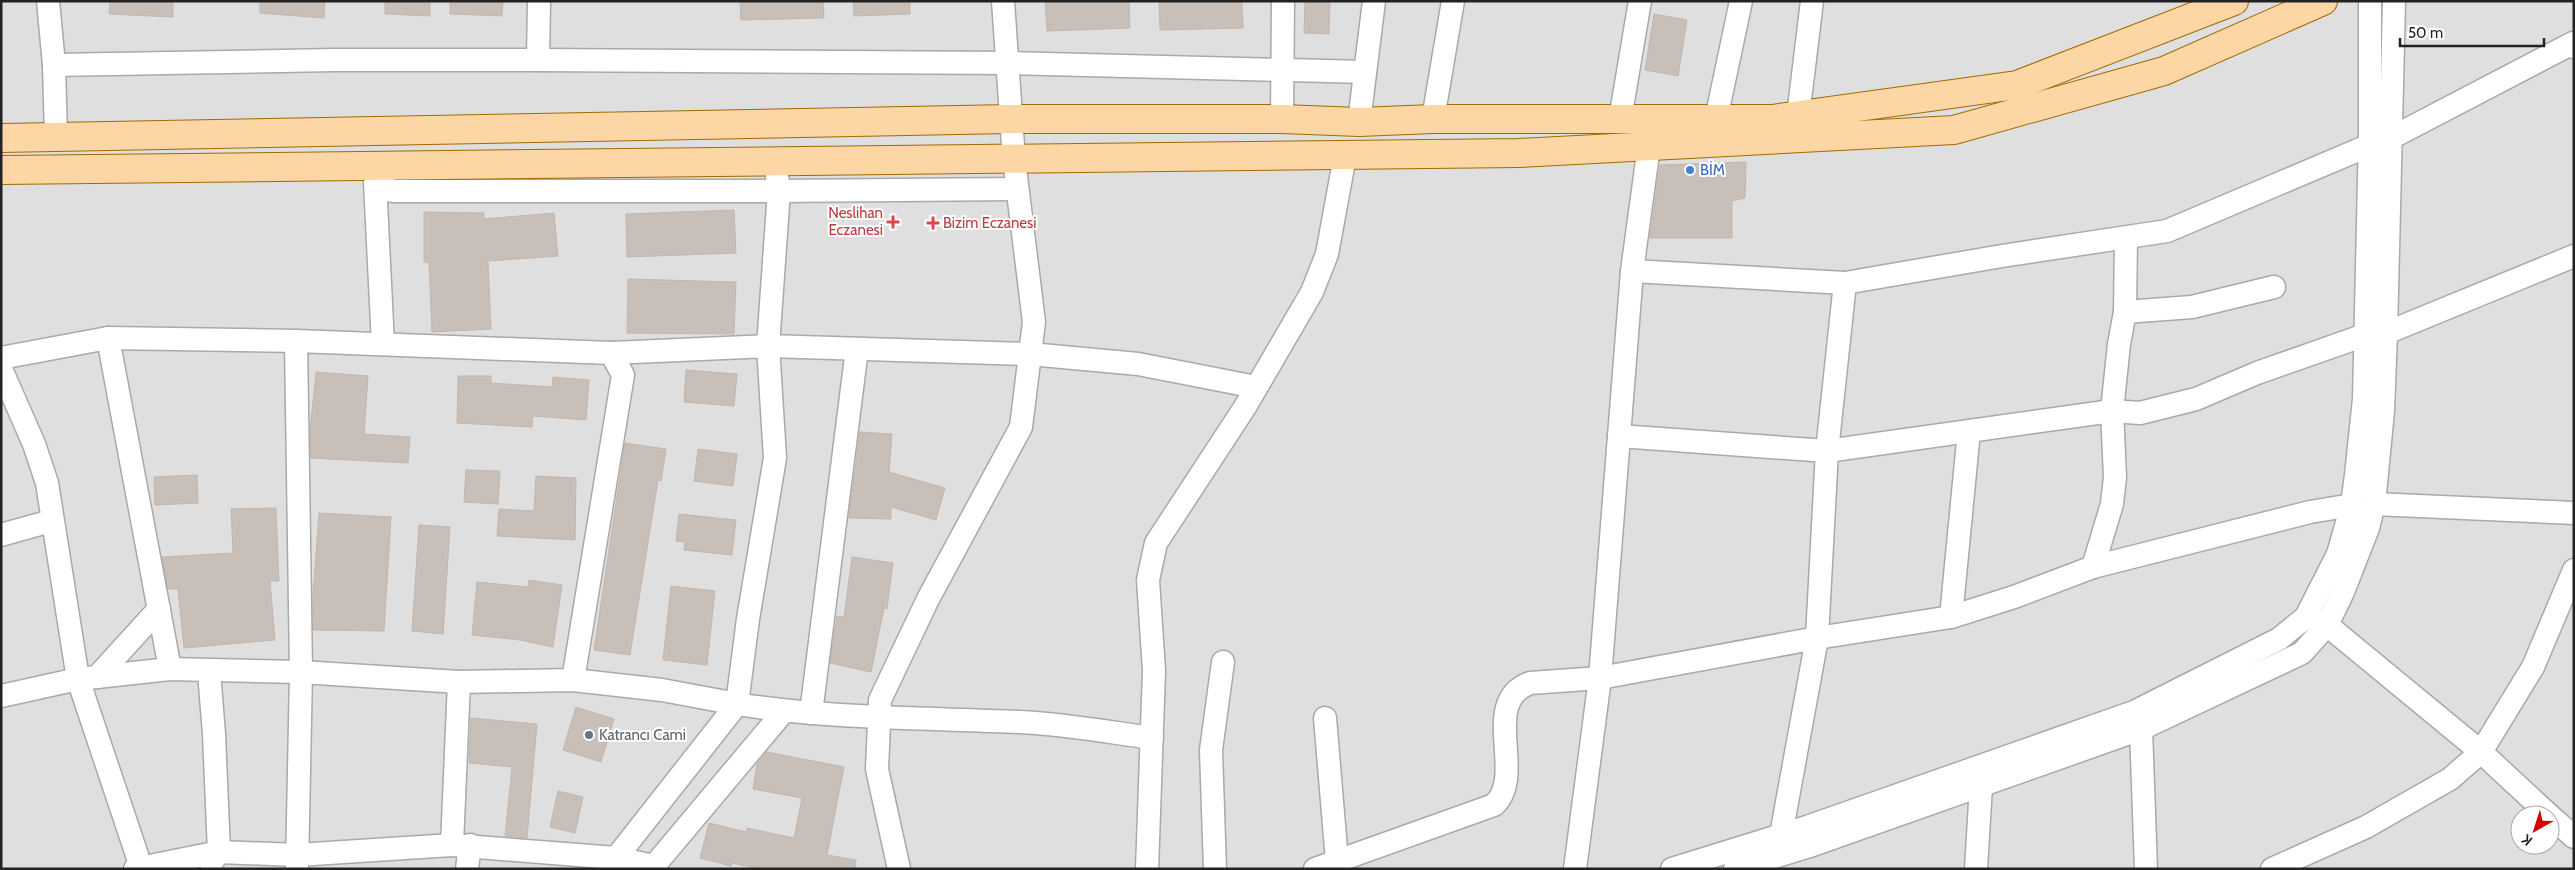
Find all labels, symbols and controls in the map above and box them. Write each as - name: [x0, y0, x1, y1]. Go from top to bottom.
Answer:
- scale bar: [2400, 15, 2544, 47]
- text: 50 m: [2408, 24, 2443, 42]
- place label: BİM: [1700, 160, 1725, 179]
- marker: BİM: [1684, 164, 1696, 176]
- place label: Neslihan Eczanesi: [828, 204, 883, 239]
- place label: Bizim Eczanesi: [943, 214, 1036, 232]
- marker: Neslihan Eczanesi: [887, 216, 899, 228]
- marker: Bizim Eczanesi: [927, 217, 939, 229]
- place label: Katrancı Cami: [599, 726, 686, 744]
- marker: Katrancı Cami: [583, 729, 595, 741]
- north arrow: [2510, 805, 2560, 855]
- text: K: [2518, 830, 2536, 850]

